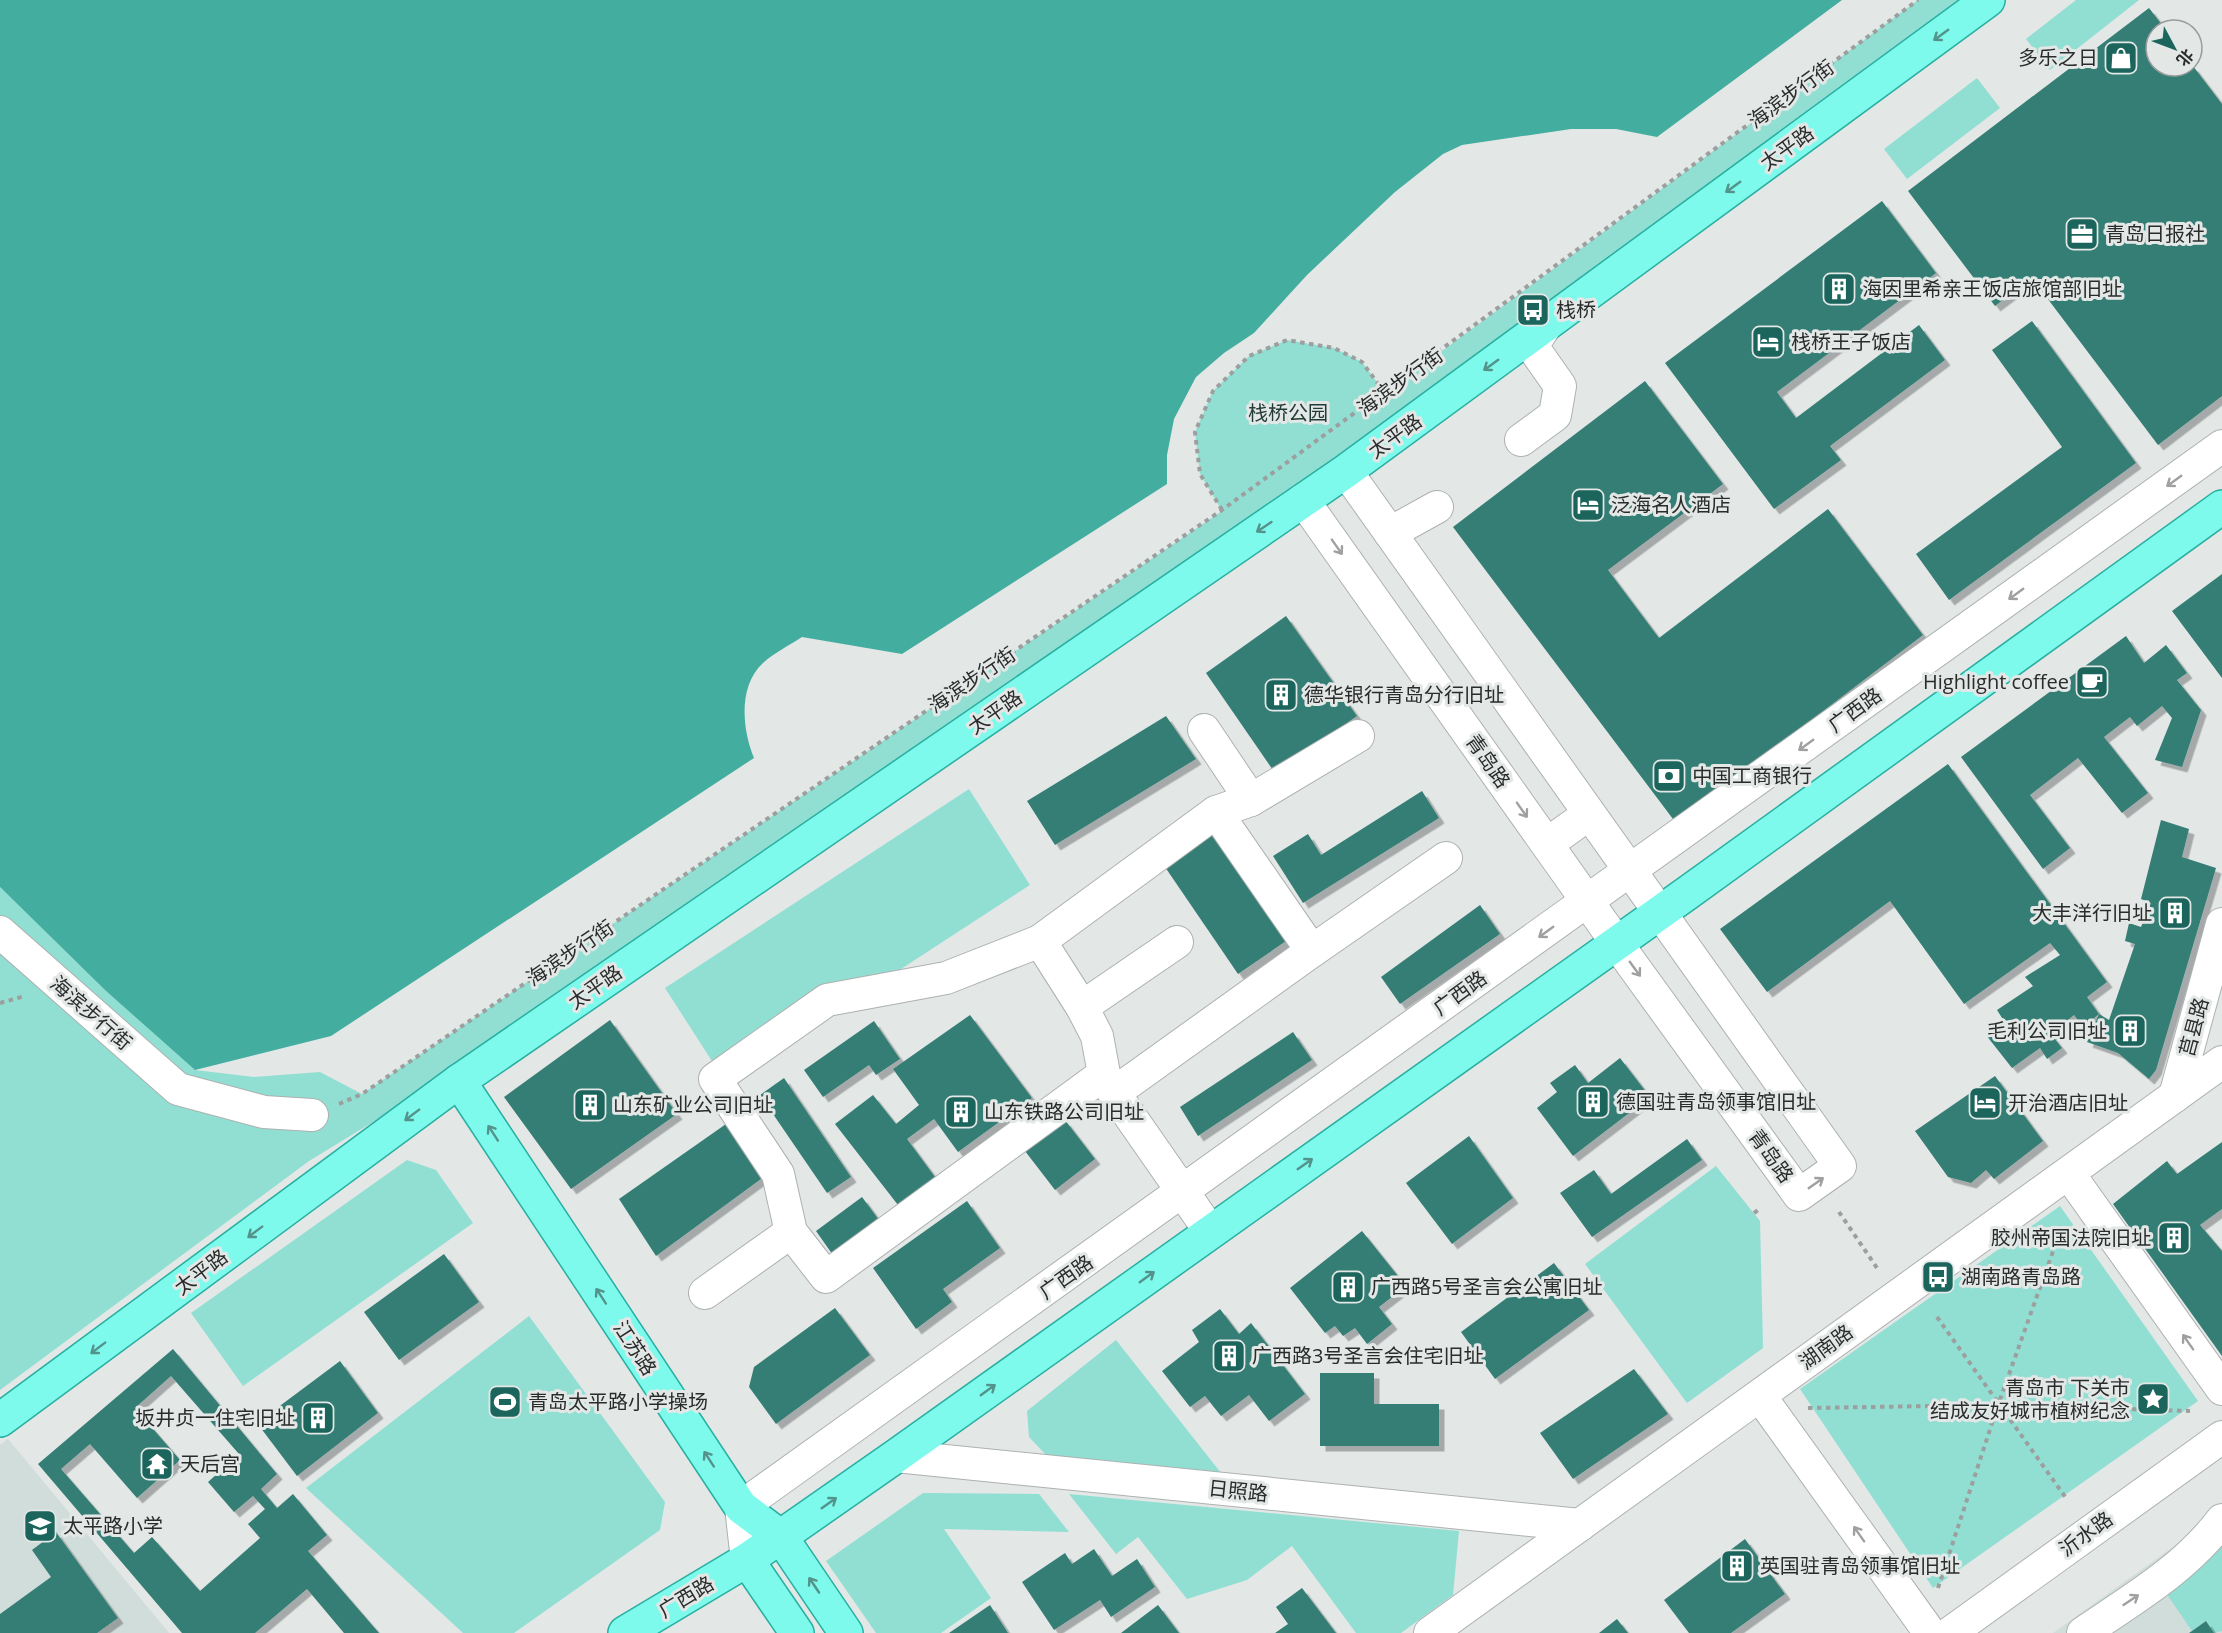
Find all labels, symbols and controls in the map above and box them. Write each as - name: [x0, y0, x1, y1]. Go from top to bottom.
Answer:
- north arrow: [2144, 18, 2204, 78]
- one-way arrow: [1933, 28, 1949, 41]
- shop icon: 多乐之日: [2103, 40, 2139, 76]
- place label: 多乐之日: [2018, 44, 2098, 71]
- text: 北: [2172, 45, 2199, 71]
- street label: 海滨步行街: [1742, 53, 1839, 134]
- street label: 太平路: [1755, 119, 1819, 176]
- one-way arrow: [1725, 181, 1741, 194]
- office icon: 青岛日报社: [2064, 216, 2100, 252]
- place label: 青岛日报社: [2105, 220, 2205, 247]
- building icon: 海因里希亲王饭店旅馆部旧址: [1821, 271, 1857, 307]
- place label: 海因里希亲王饭店旅馆部旧址: [1862, 275, 2122, 302]
- bus stop icon: 栈桥: [1515, 292, 1551, 328]
- place label: 栈桥: [1556, 296, 1596, 323]
- hotel icon: 栈桥王子饭店: [1750, 324, 1786, 360]
- place label: 栈桥王子饭店: [1791, 328, 1911, 355]
- street label: 海滨步行街: [1351, 341, 1448, 422]
- one-way arrow: [1484, 359, 1500, 371]
- park label: 栈桥公园: [1248, 399, 1328, 426]
- street label: 太平路: [1363, 407, 1427, 464]
- one-way arrow: [2167, 474, 2183, 487]
- hotel icon: 泛海名人酒店: [1570, 487, 1606, 523]
- place label: 泛海名人酒店: [1611, 491, 1731, 518]
- one-way arrow: [1256, 521, 1273, 533]
- one-way arrow: [1331, 539, 1343, 555]
- one-way arrow: [2008, 588, 2025, 600]
- street label: 海滨步行街: [923, 640, 1021, 719]
- cafe icon: Highlight coffee: [2074, 664, 2110, 700]
- place label: Highlight coffee: [1923, 668, 2069, 695]
- building icon: 德华银行青岛分行旧址: [1263, 677, 1299, 713]
- place label: 德华银行青岛分行旧址: [1304, 681, 1504, 708]
- street label: 广西路: [1823, 681, 1887, 738]
- street label: 太平路: [962, 683, 1027, 740]
- street label: 青岛路: [1460, 728, 1517, 793]
- one-way arrow: [1799, 738, 1815, 751]
- bank icon: 中国工商银行: [1651, 758, 1687, 794]
- place label: 中国工商银行: [1692, 762, 1812, 789]
- one-way arrow: [1516, 801, 1528, 817]
- building icon: 大丰洋行旧址: [2157, 895, 2193, 931]
- place label: 大丰洋行旧址: [2032, 899, 2152, 926]
- street label: 海滨步行街: [521, 913, 619, 992]
- one-way arrow: [1538, 926, 1555, 938]
- street label: 太平路: [562, 958, 627, 1015]
- one-way arrow: [1629, 960, 1641, 976]
- street label: 广西路: [1428, 964, 1492, 1021]
- street label: 海滨步行街: [45, 970, 138, 1056]
- street label: 莒县路: [2173, 994, 2214, 1059]
- building icon: 毛利公司旧址: [2112, 1013, 2148, 1049]
- place label: 毛利公司旧址: [1987, 1017, 2107, 1044]
- building icon: 德国驻青岛领事馆旧址: [1575, 1084, 1611, 1120]
- hotel icon: 开治酒店旧址: [1967, 1085, 2003, 1121]
- building icon: 山东矿业公司旧址: [572, 1087, 608, 1123]
- place label: 德国驻青岛领事馆旧址: [1616, 1088, 1816, 1115]
- place label: 开治酒店旧址: [2008, 1089, 2128, 1116]
- place label: 山东矿业公司旧址: [613, 1091, 773, 1118]
- building icon: 山东铁路公司旧址: [943, 1094, 979, 1130]
- place label: 山东铁路公司旧址: [984, 1098, 1144, 1125]
- one-way arrow: [404, 1109, 420, 1122]
- street label: 青岛路: [1743, 1124, 1800, 1188]
- one-way arrow: [487, 1125, 500, 1142]
- one-way arrow: [1297, 1158, 1313, 1170]
- one-way arrow: [1807, 1177, 1823, 1189]
- building icon: 胶州帝国法院旧址: [2156, 1220, 2192, 1256]
- place label: 胶州帝国法院旧址: [1991, 1224, 2151, 1251]
- one-way arrow: [247, 1225, 263, 1238]
- street label: 太平路: [169, 1243, 233, 1300]
- street label: 广西路: [1033, 1248, 1098, 1305]
- bus stop icon: 湖南路青岛路: [1920, 1259, 1956, 1295]
- place label: 湖南路青岛路: [1961, 1263, 2081, 1290]
- building icon: 广西路5号圣言会公寓旧址: [1330, 1269, 1366, 1305]
- one-way arrow: [1138, 1271, 1154, 1283]
- place label: 广西路5号圣言会公寓旧址: [1371, 1273, 1602, 1300]
- one-way arrow: [595, 1288, 607, 1305]
- street label: 江苏路: [608, 1315, 663, 1380]
- street label: 湖南路: [1794, 1318, 1858, 1375]
- one-way arrow: [2182, 1334, 2194, 1350]
- building icon: 广西路3号圣言会住宅旧址: [1211, 1338, 1247, 1374]
- one-way arrow: [91, 1341, 107, 1354]
- place label: 广西路3号圣言会住宅旧址: [1252, 1342, 1483, 1369]
- place label: 青岛市 下关市 结成友好城市植树纪念: [1930, 1374, 2130, 1424]
- place icon: 青岛市 下关市 结成友好城市植树纪念: [2135, 1381, 2171, 1417]
- sports icon: 青岛太平路小学操场: [487, 1384, 523, 1420]
- one-way arrow: [980, 1384, 996, 1397]
- place label: 青岛太平路小学操场: [528, 1388, 708, 1415]
- building icon: 坂井贞一住宅旧址: [300, 1400, 336, 1436]
- place label: 坂井贞一住宅旧址: [135, 1404, 295, 1431]
- temple icon: 天后宫: [139, 1446, 175, 1482]
- place label: 天后宫: [180, 1450, 240, 1477]
- one-way arrow: [702, 1450, 715, 1467]
- street label: 日照路: [1207, 1474, 1269, 1507]
- one-way arrow: [820, 1497, 837, 1509]
- street label: 沂水路: [2054, 1505, 2118, 1562]
- school or university icon: 太平路小学: [22, 1508, 58, 1544]
- place label: 太平路小学: [63, 1512, 163, 1539]
- one-way arrow: [1853, 1526, 1865, 1542]
- building icon: 英国驻青岛领事馆旧址: [1719, 1548, 1755, 1584]
- place label: 英国驻青岛领事馆旧址: [1760, 1552, 1960, 1579]
- street label: 广西路: [653, 1570, 718, 1624]
- one-way arrow: [807, 1576, 820, 1593]
- one-way arrow: [2122, 1594, 2139, 1606]

